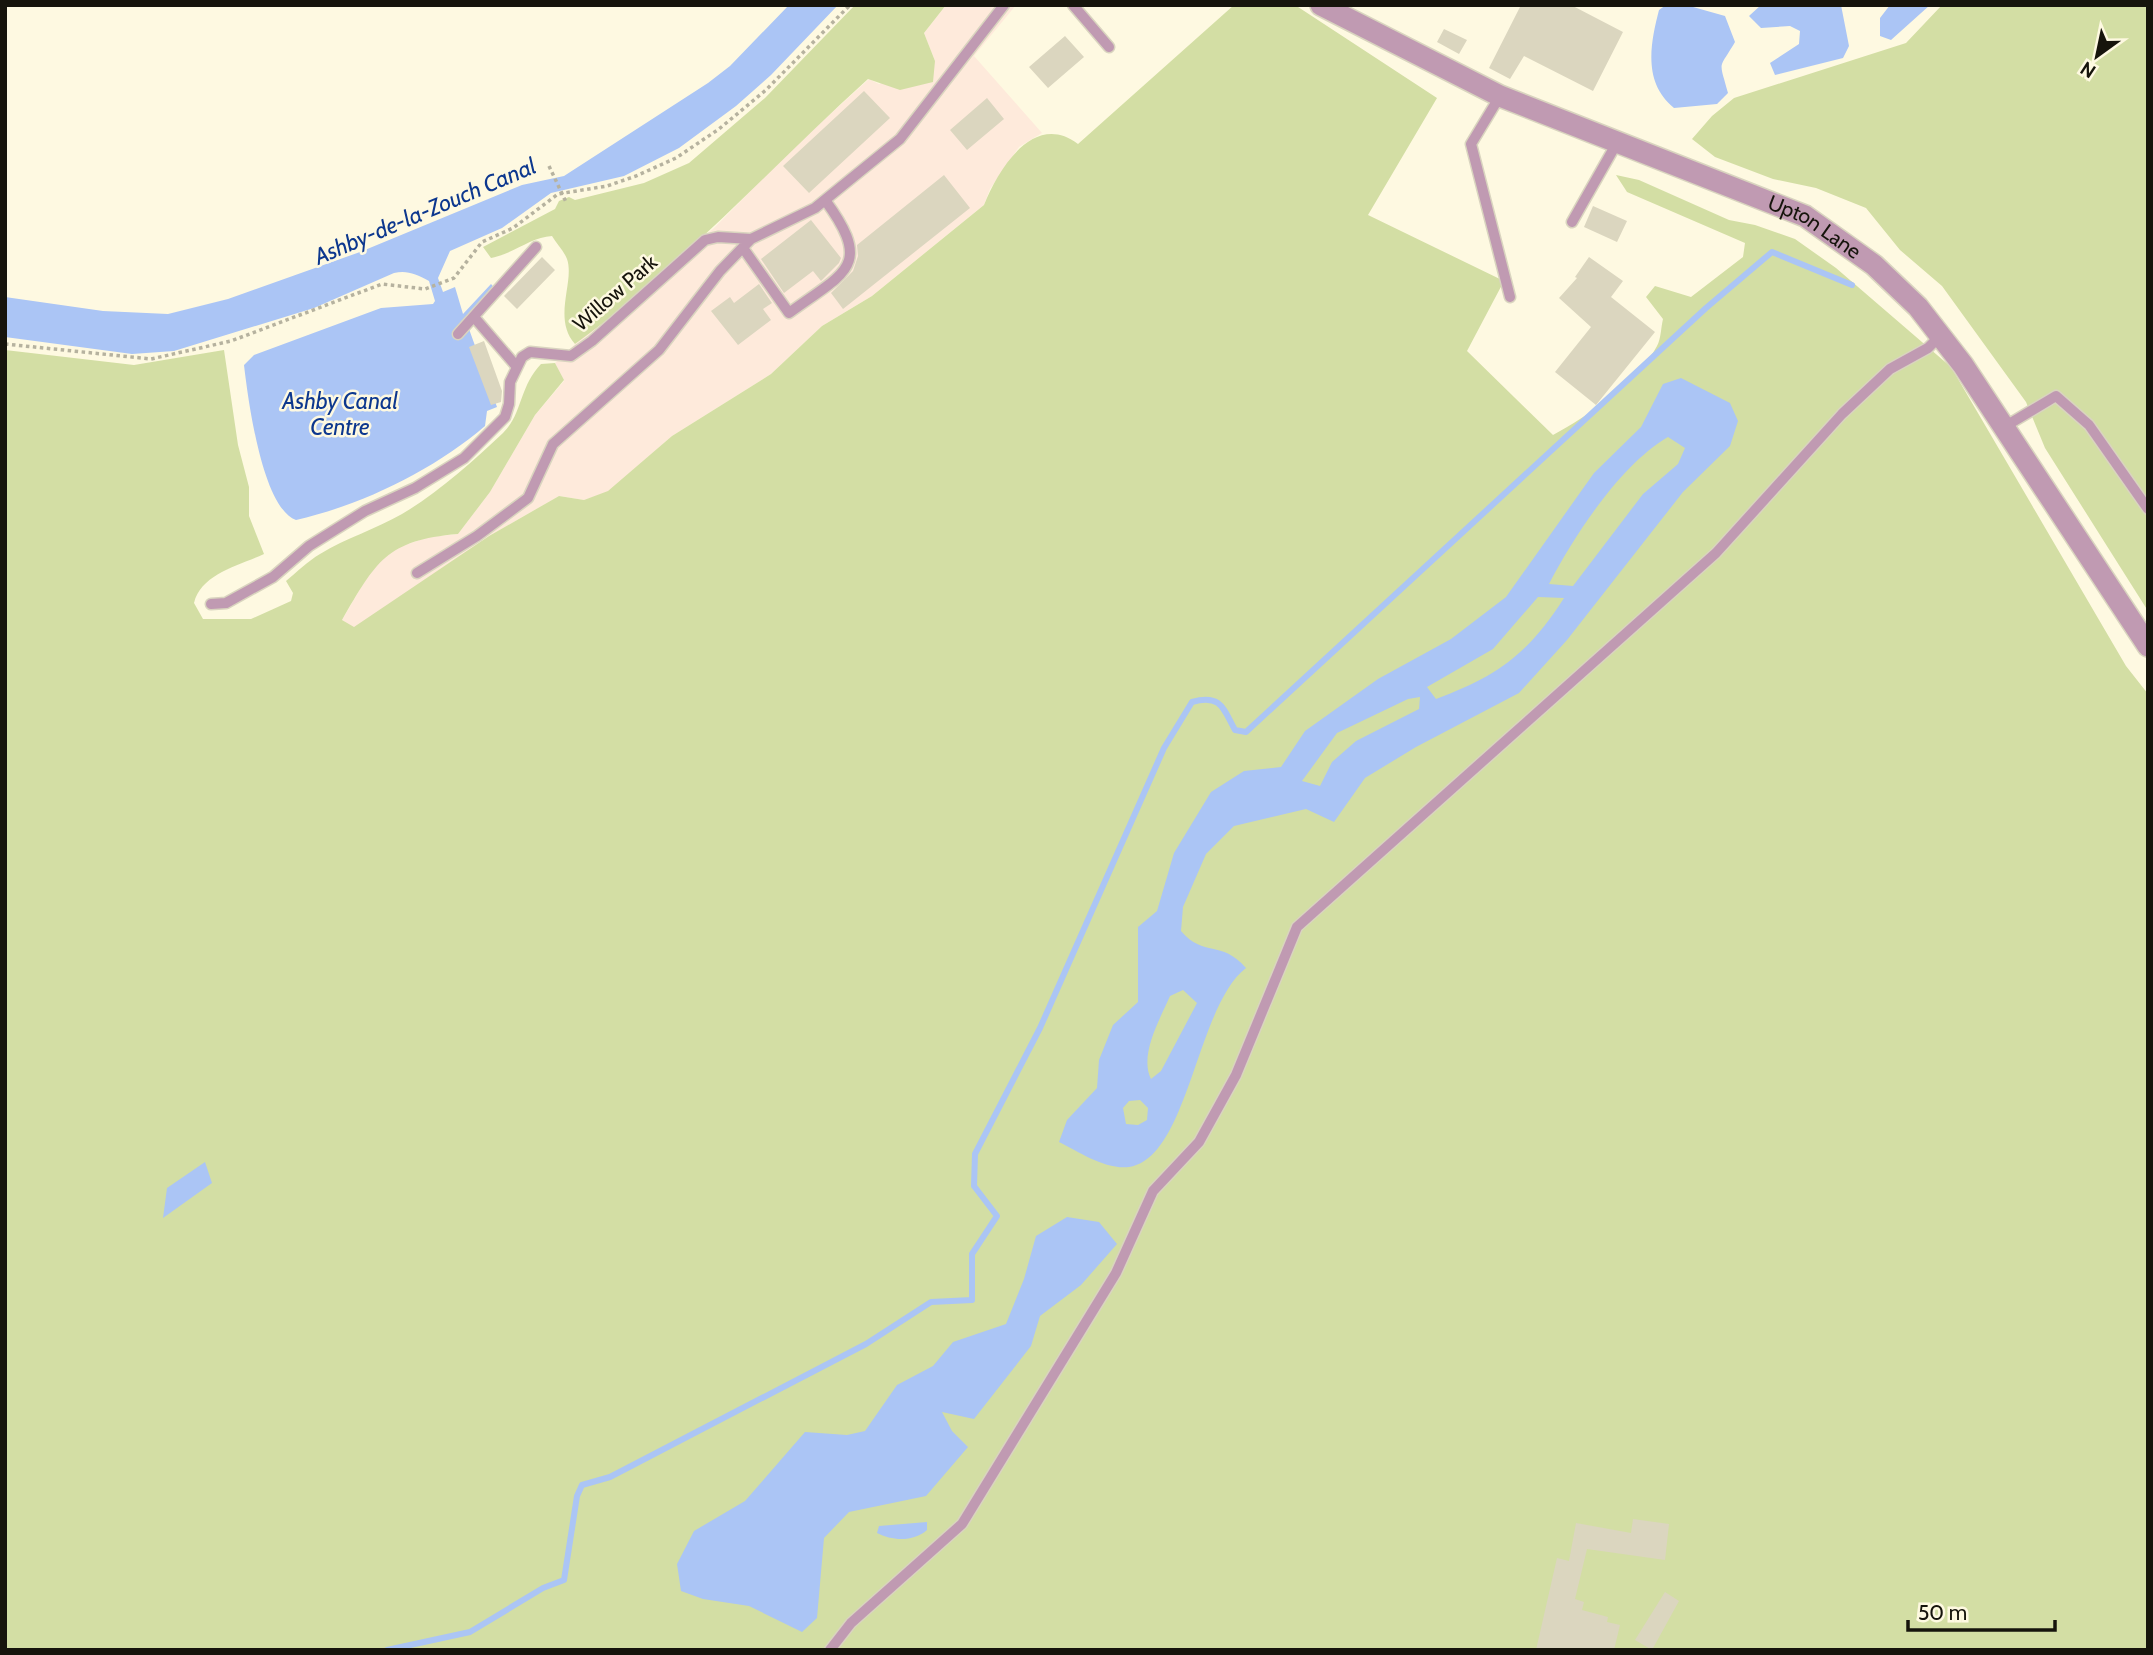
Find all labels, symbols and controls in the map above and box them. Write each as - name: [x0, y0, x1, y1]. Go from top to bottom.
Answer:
- north arrow: [2062, 21, 2132, 91]
- text: N: [2076, 57, 2100, 83]
- water label: Ashby-de-la-Zouch Canal: [309, 151, 541, 271]
- street label: Upton Lane: [1764, 190, 1866, 264]
- street label: Willow Park: [568, 249, 662, 336]
- water label: Ashby Canal Centre: [281, 387, 398, 441]
- scale bar: [1908, 1588, 2055, 1632]
- text: 50 m: [1918, 1600, 1967, 1625]

